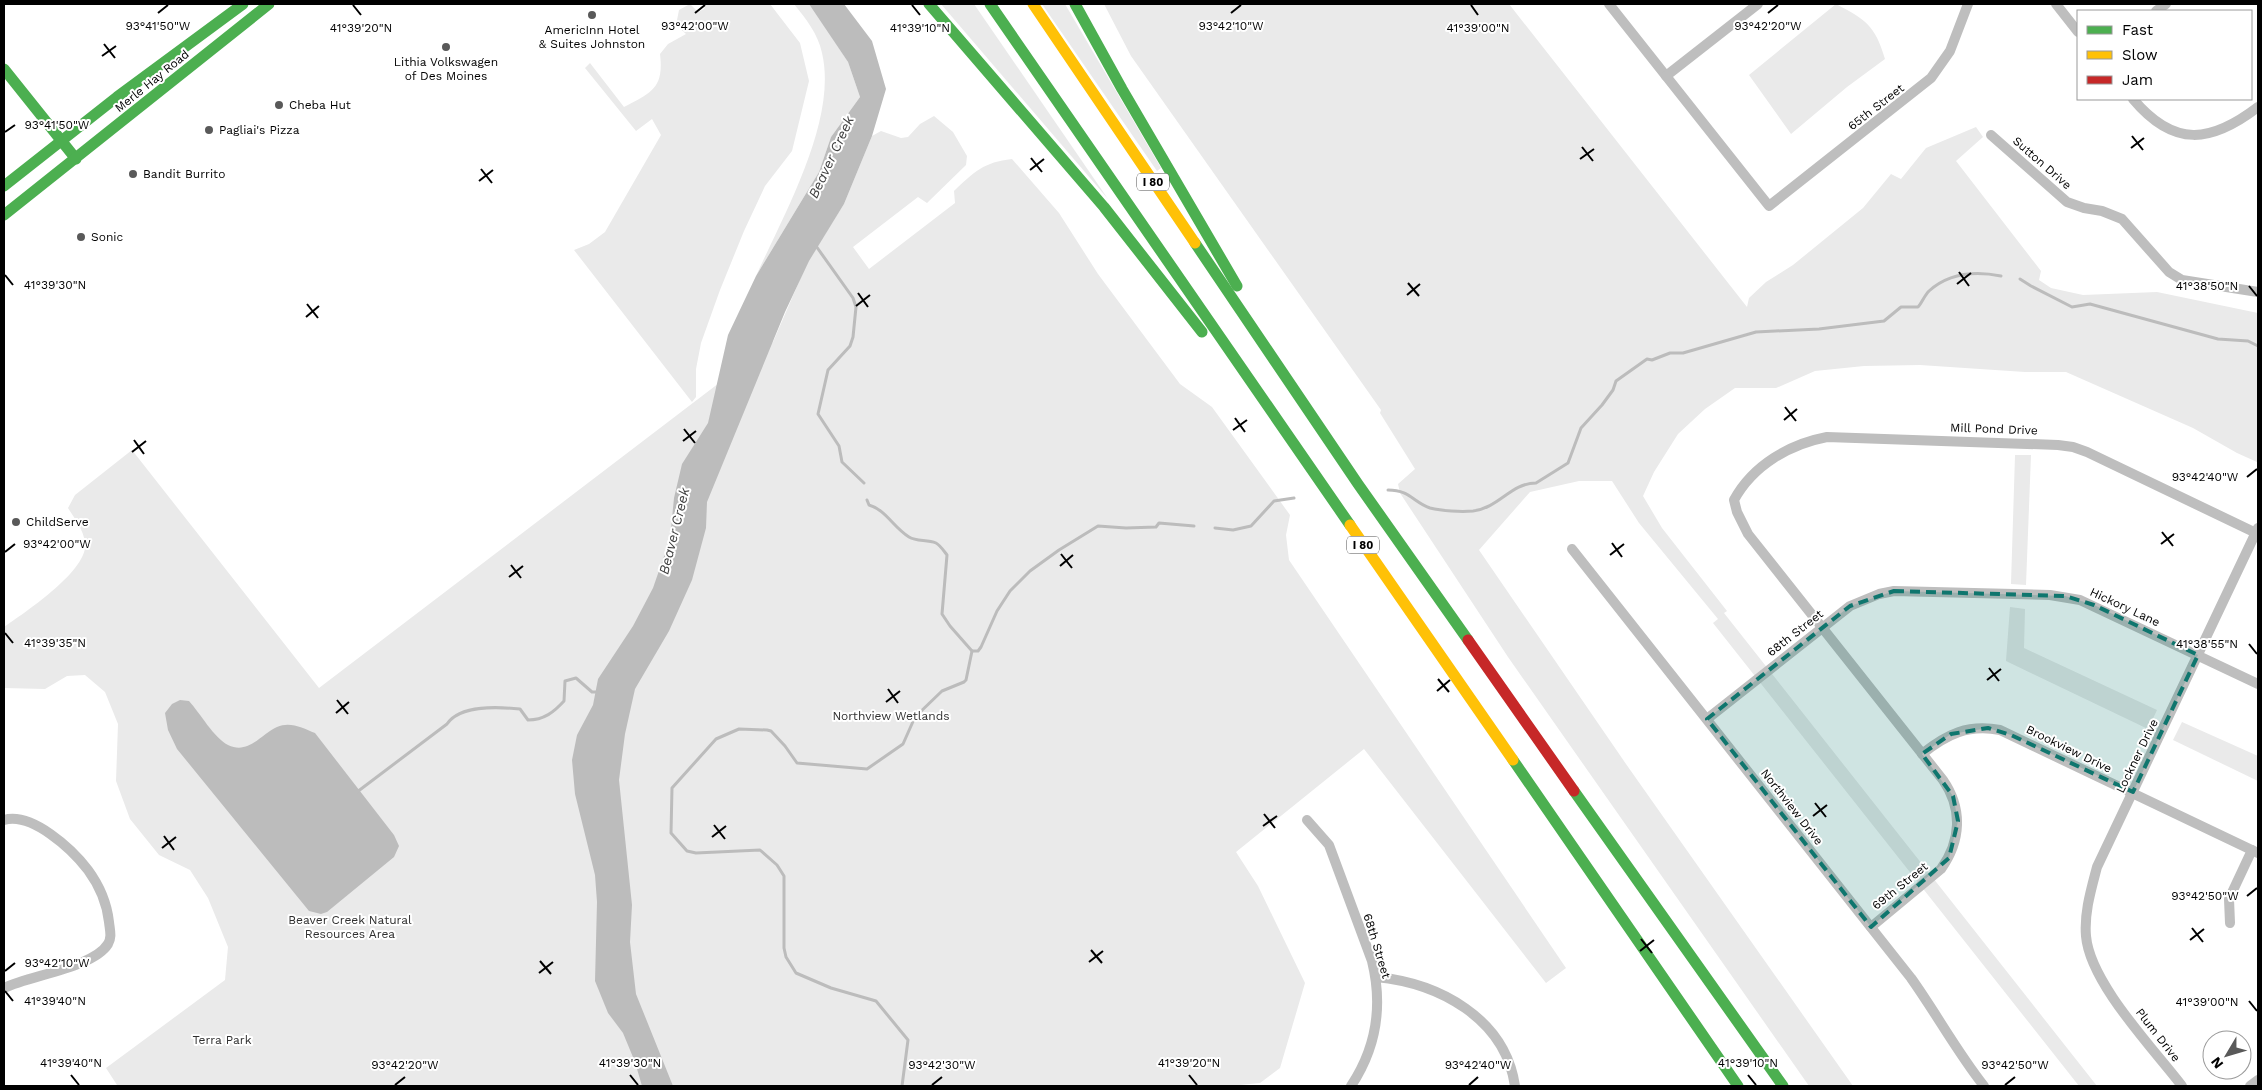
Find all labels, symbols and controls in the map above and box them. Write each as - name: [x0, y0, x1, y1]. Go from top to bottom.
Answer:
- marker: AmericInn Hotel & Suites Johnston: [586, 9, 598, 21]
- legend: [2077, 10, 2252, 100]
- text: 93°41'50"W: [126, 19, 191, 33]
- text: 93°42'00"W: [661, 19, 729, 33]
- text: 93°42'10"W: [1198, 19, 1264, 33]
- text: 93°42'20"W: [1734, 19, 1802, 33]
- text: 41°39'20"N: [330, 21, 392, 35]
- text: 41°39'10"N: [890, 21, 950, 35]
- text: 41°39'00"N: [1446, 21, 1510, 35]
- text: Fast: [2122, 21, 2154, 39]
- place label: AmericInn Hotel & Suites Johnston: [539, 23, 645, 51]
- marker: Lithia Volkswagen of Des Moines: [440, 41, 452, 53]
- text: Slow: [2122, 46, 2158, 64]
- street label: Merle Hay Road: [112, 47, 192, 115]
- place label: Lithia Volkswagen of Des Moines: [394, 55, 498, 83]
- text: Jam: [2122, 71, 2153, 89]
- street label: 65th Street: [1845, 81, 1907, 133]
- place label: Cheba Hut: [289, 98, 351, 112]
- marker: Cheba Hut: [273, 99, 285, 111]
- water label: Beaver Creek: [805, 113, 857, 201]
- text: 93°41'50"W: [25, 118, 90, 132]
- place label: Pagliai's Pizza: [219, 123, 300, 137]
- marker: Pagliai's Pizza: [203, 124, 215, 136]
- street label: Sutton Drive: [2010, 134, 2074, 192]
- place label: Bandit Burrito: [143, 167, 225, 181]
- marker: Bandit Burrito: [127, 168, 139, 180]
- road number: I 80: [1137, 173, 1169, 190]
- place label: Sonic: [91, 230, 124, 244]
- marker: Sonic: [75, 231, 87, 243]
- text: 41°39'30"N: [24, 278, 86, 292]
- text: 41°38'50"N: [2176, 279, 2238, 293]
- street label: Mill Pond Drive: [1950, 420, 2038, 438]
- text: 93°42'40"W: [2172, 470, 2239, 484]
- water label: Beaver Creek: [655, 486, 693, 576]
- place label: ChildServe: [26, 515, 89, 529]
- marker: ChildServe: [10, 516, 22, 528]
- road number: I 80: [1347, 536, 1379, 554]
- text: 93°42'00"W: [23, 537, 91, 551]
- street label: Hickory Lane: [2088, 585, 2162, 629]
- street label: 68th Street: [1764, 607, 1826, 659]
- text: 41°39'35"N: [24, 636, 86, 650]
- text: 41°38'55"N: [2176, 637, 2238, 651]
- park label: Northview Wetlands: [832, 709, 950, 723]
- street label: Lockner Drive: [2113, 717, 2161, 795]
- street label: Brookview Drive: [2024, 722, 2114, 776]
- street label: Northview Drive: [1758, 766, 1826, 848]
- street label: 69th Street: [1869, 859, 1931, 913]
- text: 93°42'50"W: [2171, 889, 2239, 903]
- street label: 68th Street: [1360, 912, 1394, 980]
- park label: Beaver Creek Natural Resources Area: [288, 913, 412, 941]
- text: 93°42'10"W: [24, 956, 90, 970]
- text: 41°39'40"N: [24, 994, 86, 1008]
- text: 41°39'00"N: [2175, 995, 2239, 1009]
- street label: Plum Drive: [2133, 1006, 2183, 1064]
- north arrow: [2202, 1030, 2252, 1080]
- park label: Terra Park: [193, 1033, 252, 1047]
- text: N: [2207, 1054, 2226, 1072]
- text: 41°39'40"N: [40, 1056, 102, 1070]
- text: 41°39'30"N: [599, 1056, 661, 1070]
- text: 41°39'20"N: [1158, 1056, 1220, 1070]
- text: 41°39'10"N: [1718, 1056, 1778, 1070]
- text: 93°42'20"W: [371, 1058, 439, 1072]
- text: 93°42'30"W: [908, 1058, 976, 1072]
- text: 93°42'40"W: [1445, 1058, 1512, 1072]
- text: 93°42'50"W: [1981, 1058, 2049, 1072]

